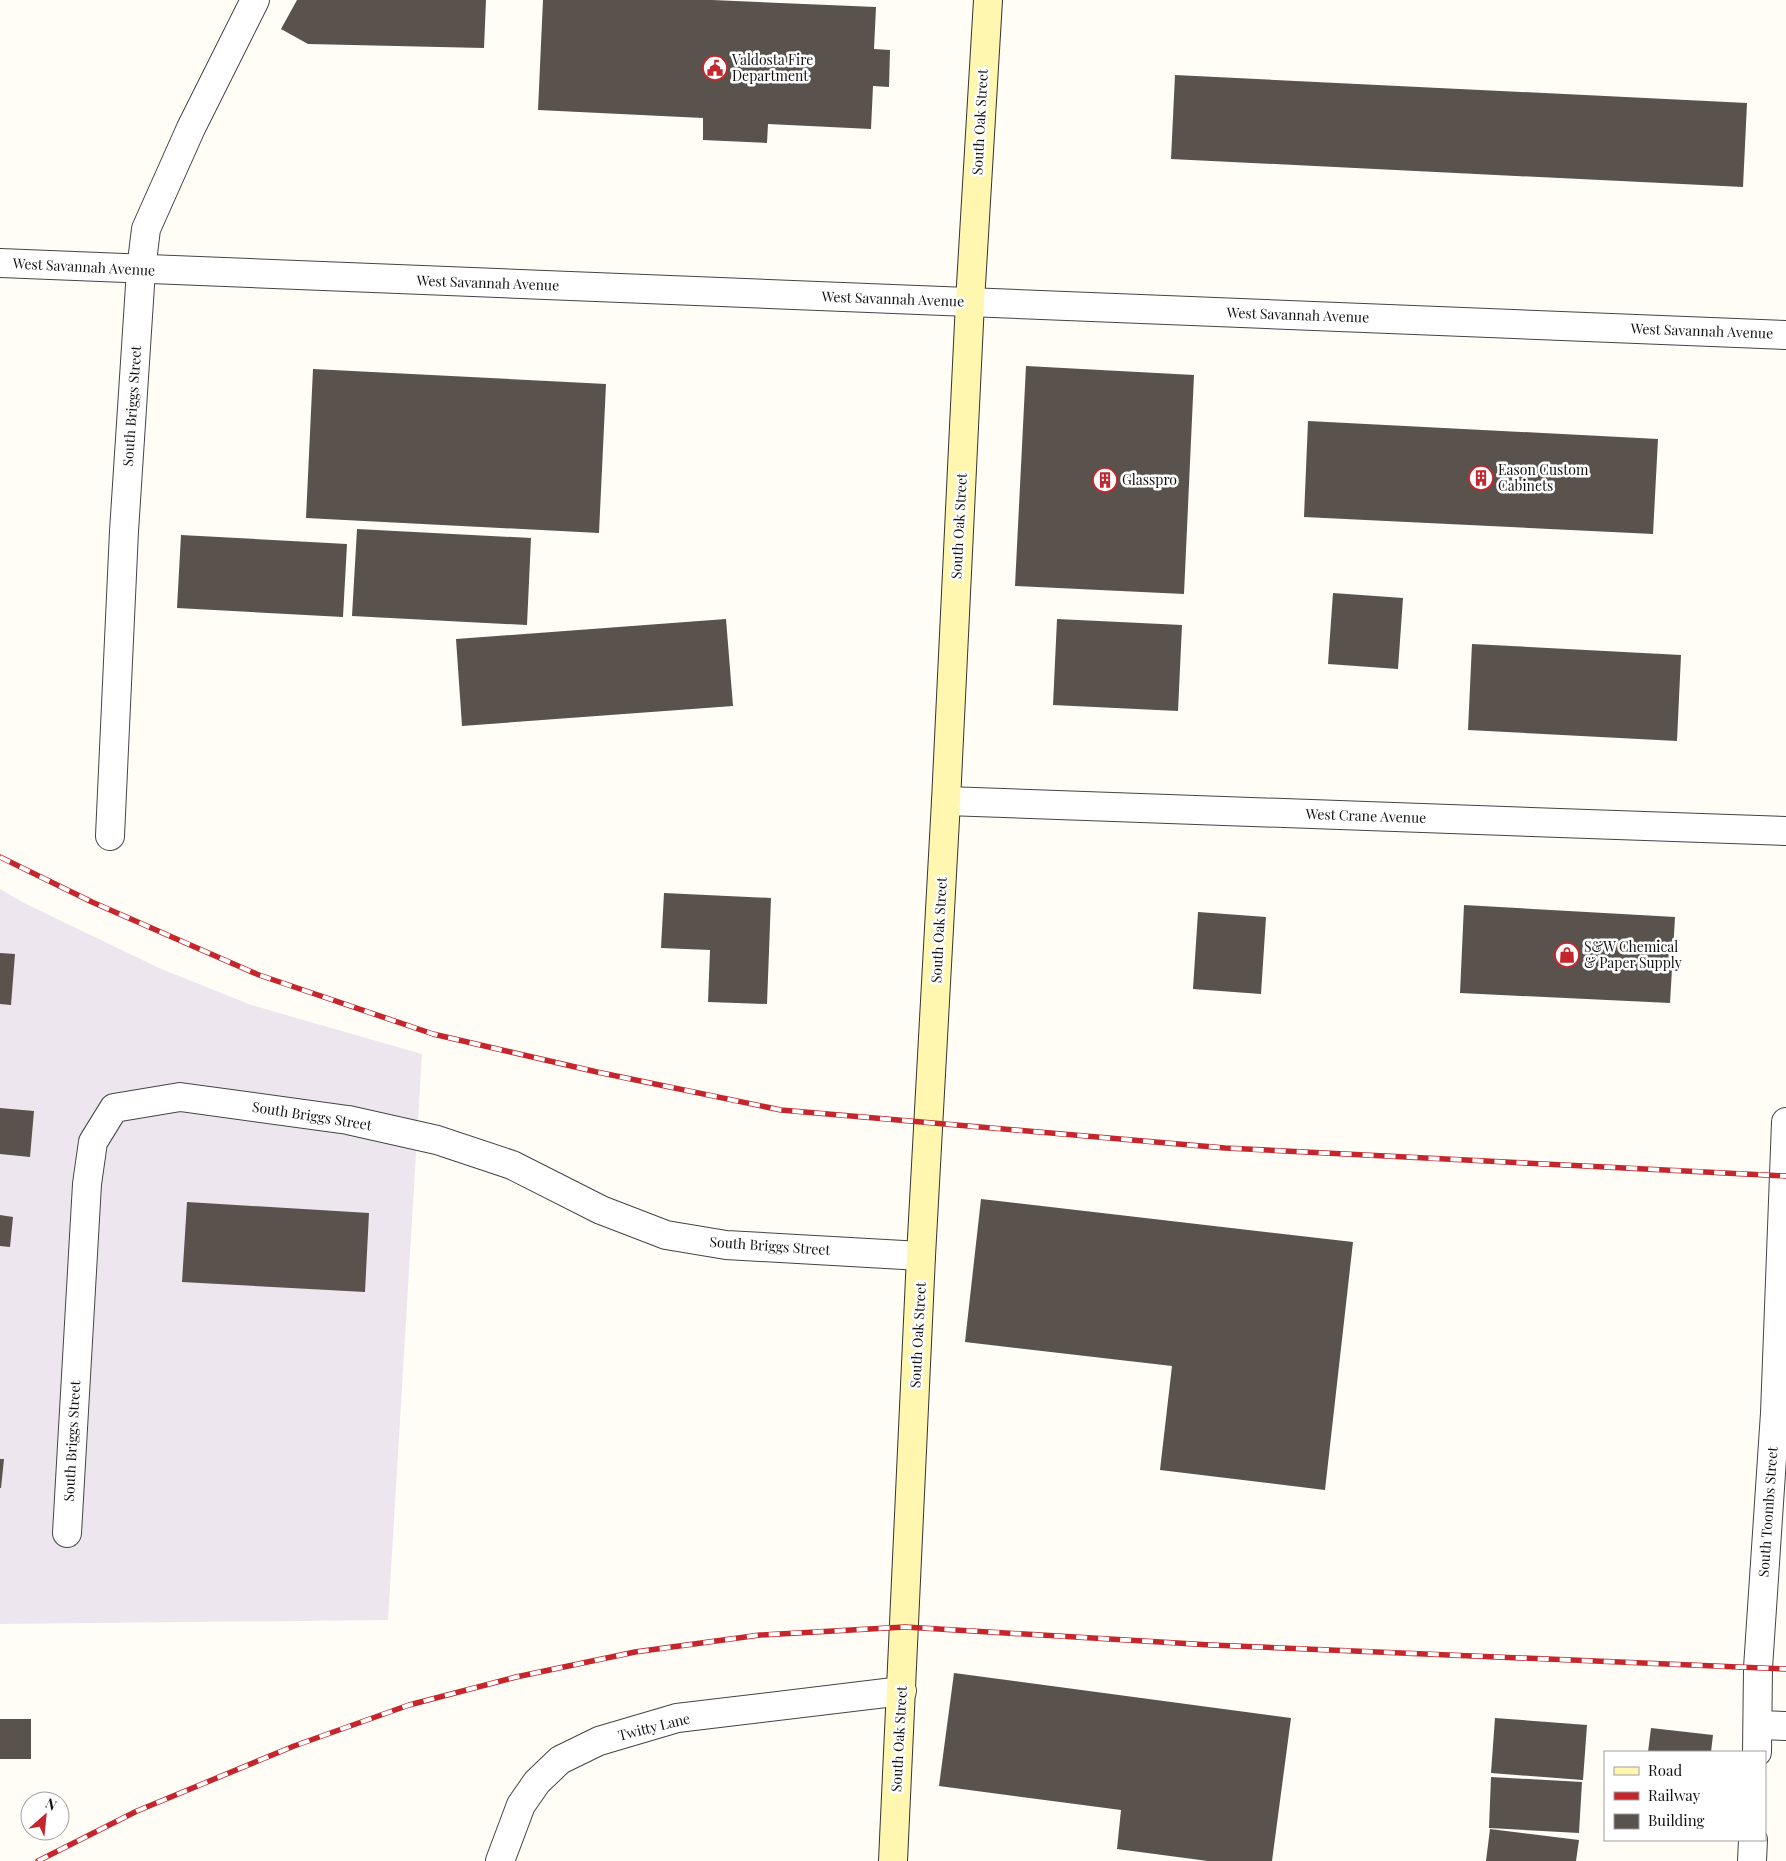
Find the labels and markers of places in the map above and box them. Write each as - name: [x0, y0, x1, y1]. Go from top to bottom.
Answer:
- place label: Valdosta Fire Department: [731, 50, 813, 85]
- public building icon: Valdosta Fire Department: [702, 55, 728, 81]
- place label: Eason Custom Cabinets: [1498, 460, 1589, 495]
- building icon: Eason Custom Cabinets: [1468, 465, 1494, 491]
- building icon: Glasspro: [1092, 467, 1118, 493]
- place label: Glasspro: [1122, 470, 1177, 489]
- place label: S&W Chemical & Paper Supply: [1584, 937, 1682, 972]
- shop icon: S&W Chemical & Paper Supply: [1554, 942, 1580, 968]

